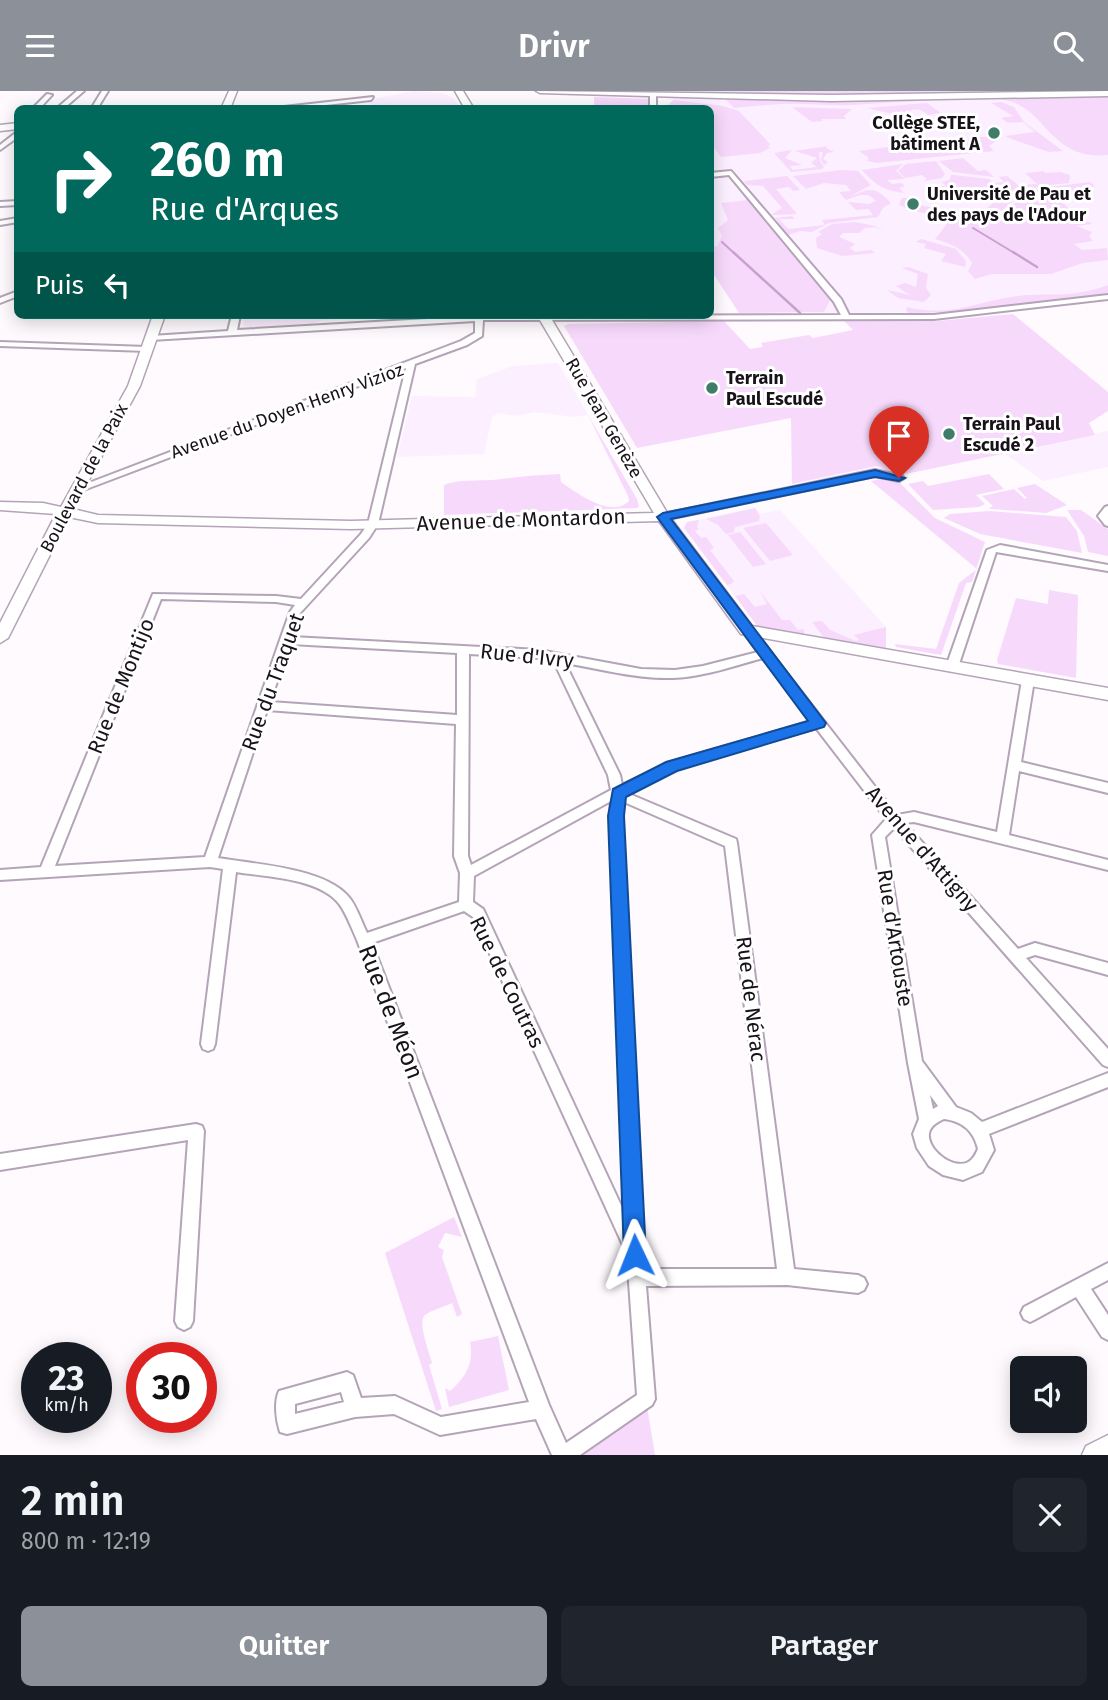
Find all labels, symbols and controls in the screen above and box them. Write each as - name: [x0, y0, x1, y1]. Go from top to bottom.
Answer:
- icon: menu: [21, 27, 59, 65]
- text: Drivr: [518, 27, 590, 65]
- icon: search: [1049, 27, 1087, 65]
- place label: Collège STEE, bâtiment A: [872, 112, 980, 155]
- marker: Collège STEE, bâtiment A: [986, 125, 1002, 141]
- text: 260 m: [150, 130, 285, 189]
- icon: right: [35, 133, 126, 224]
- place label: Université de Pau et des pays de l'Adour: [927, 183, 1092, 226]
- text: Rue d'Arques: [150, 190, 339, 228]
- marker: Université de Pau et des pays de l'Adour: [905, 196, 921, 212]
- icon: left: [98, 266, 136, 304]
- text: Puis: [35, 270, 84, 301]
- street label: Rue Jean Genèze: [561, 354, 647, 482]
- street label: Avenue du Doyen Henry Vizioz: [168, 359, 406, 463]
- place label: Terrain Paul Escudé: [726, 367, 823, 410]
- marker: Terrain Paul Escudé: [704, 380, 720, 396]
- street label: Boulevard de la Paix: [35, 400, 133, 556]
- pin: [869, 406, 929, 478]
- place label: Terrain Paul Escudé 2: [963, 413, 1061, 456]
- icon: arrive: [880, 417, 918, 455]
- marker: Terrain Paul Escudé 2: [941, 426, 957, 442]
- street label: Avenue de Montardon: [416, 503, 626, 537]
- street label: Rue du Traquet: [236, 609, 310, 755]
- street label: Rue de Montijo: [82, 614, 160, 758]
- street label: Rue d'Ivry: [479, 638, 576, 674]
- street label: Avenue d'Attigny: [860, 781, 984, 918]
- street label: Rue d'Artouste: [871, 867, 919, 1009]
- street label: Rue de Coutras: [464, 912, 550, 1052]
- street label: Rue de Nérac: [730, 935, 772, 1063]
- street label: Rue de Méon: [353, 941, 429, 1083]
- position arrow: [598, 1218, 672, 1292]
- speed limit sign: 30: [126, 1342, 217, 1433]
- map controls: [1010, 1356, 1087, 1433]
- button: sound: [1010, 1356, 1087, 1433]
- text: 23: [48, 1357, 85, 1399]
- text: km/h: [44, 1394, 89, 1416]
- text: 2 min: [21, 1476, 125, 1526]
- button: close: [1013, 1478, 1087, 1552]
- text: 800 m · 12:19: [21, 1527, 151, 1555]
- button: Quitter: [21, 1606, 547, 1686]
- button: Partager: [561, 1606, 1087, 1686]

